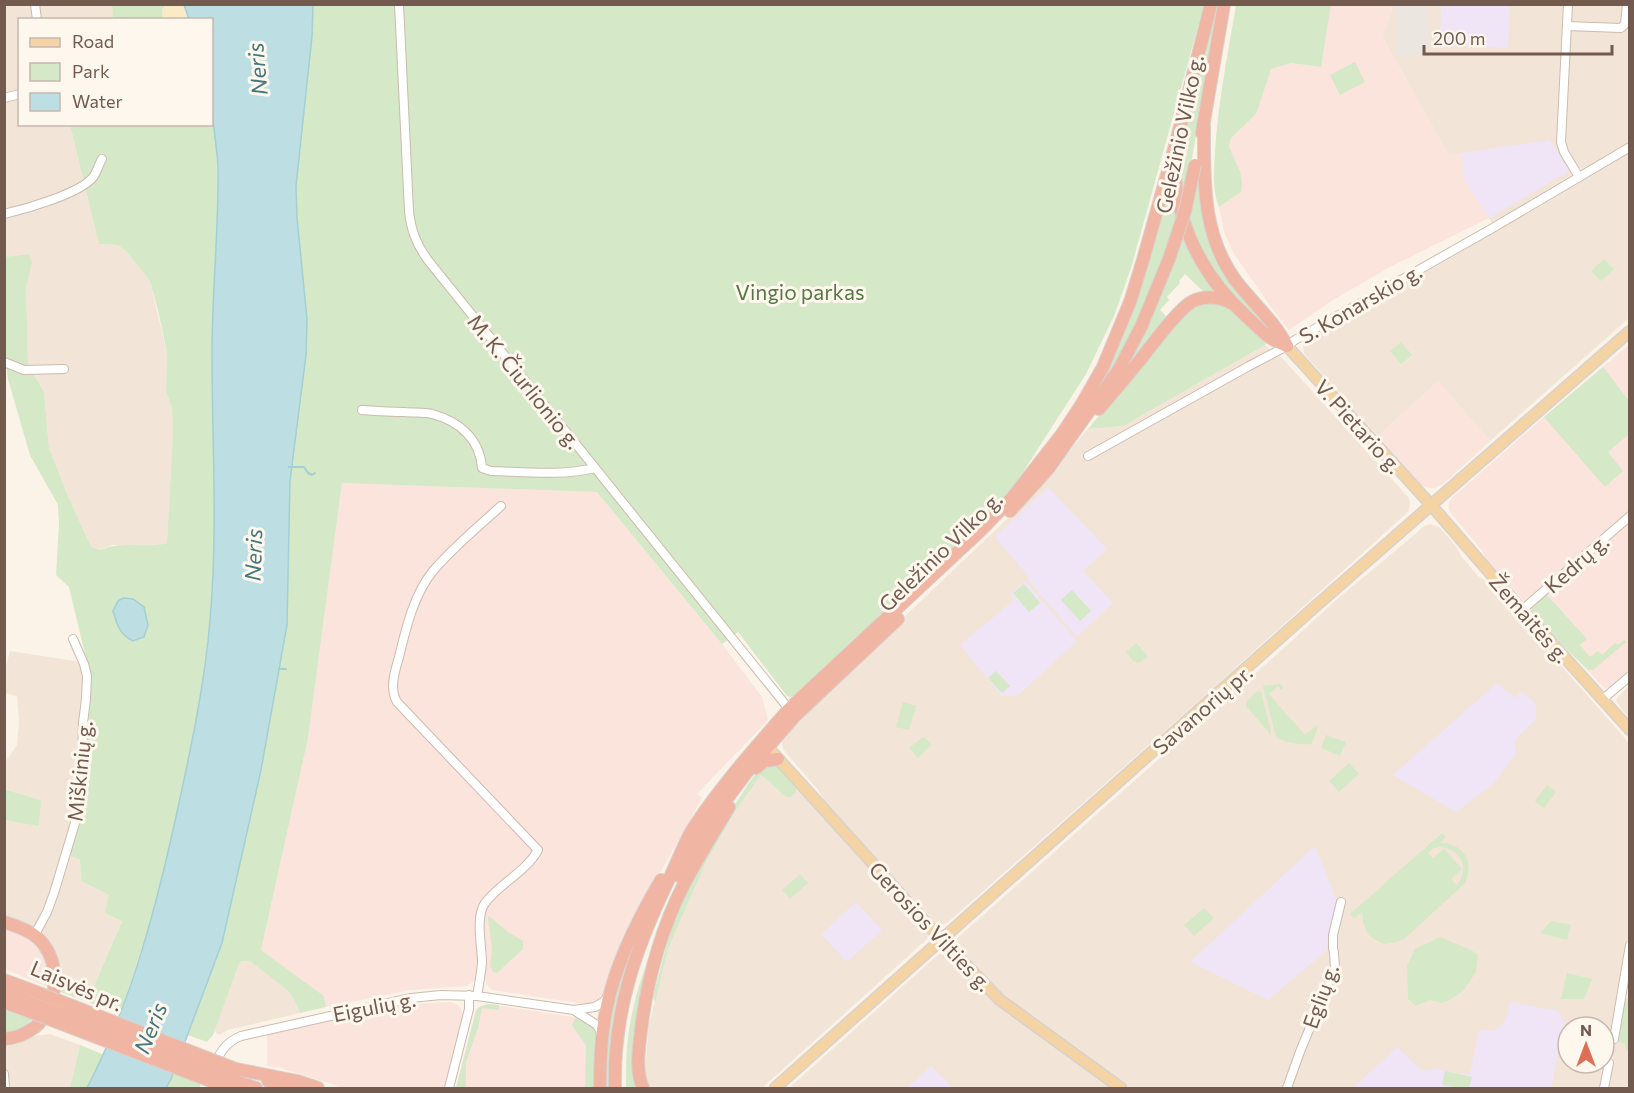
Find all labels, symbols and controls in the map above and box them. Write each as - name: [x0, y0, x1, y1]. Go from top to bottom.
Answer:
- legend: [18, 18, 213, 126]
- scale bar: [1424, 18, 1612, 56]
- text: 200 m: [1433, 27, 1486, 49]
- text: Road: [72, 30, 114, 52]
- water label: Neris: [241, 42, 273, 96]
- street label: Geležinio Vilko g.: [1150, 52, 1208, 216]
- text: Park: [72, 60, 110, 82]
- text: Water: [72, 90, 123, 112]
- street label: S. Konarskio g.: [1294, 258, 1426, 348]
- park label: Vingio parkas: [736, 279, 864, 304]
- street label: M. K. Čiurlionio g.: [463, 309, 587, 453]
- street label: V. Pietario g.: [1310, 374, 1408, 478]
- street label: Geležinio Vilko g.: [873, 486, 1007, 616]
- water label: Neris: [239, 528, 267, 582]
- street label: Kedrų g.: [1539, 528, 1613, 598]
- street label: Žemaitės g.: [1485, 569, 1575, 667]
- street label: Savanorių pr.: [1147, 659, 1257, 759]
- street label: Miškinių g.: [61, 719, 97, 823]
- street label: Gerosios Vilties g.: [865, 856, 997, 996]
- street label: Laisvės pr.: [27, 954, 127, 1016]
- street label: Eglių g.: [1297, 960, 1343, 1032]
- street label: Eigulių g.: [330, 986, 418, 1026]
- water label: Neris: [128, 999, 172, 1057]
- north arrow: [1556, 1015, 1616, 1075]
- text: N: [1580, 1020, 1592, 1039]

